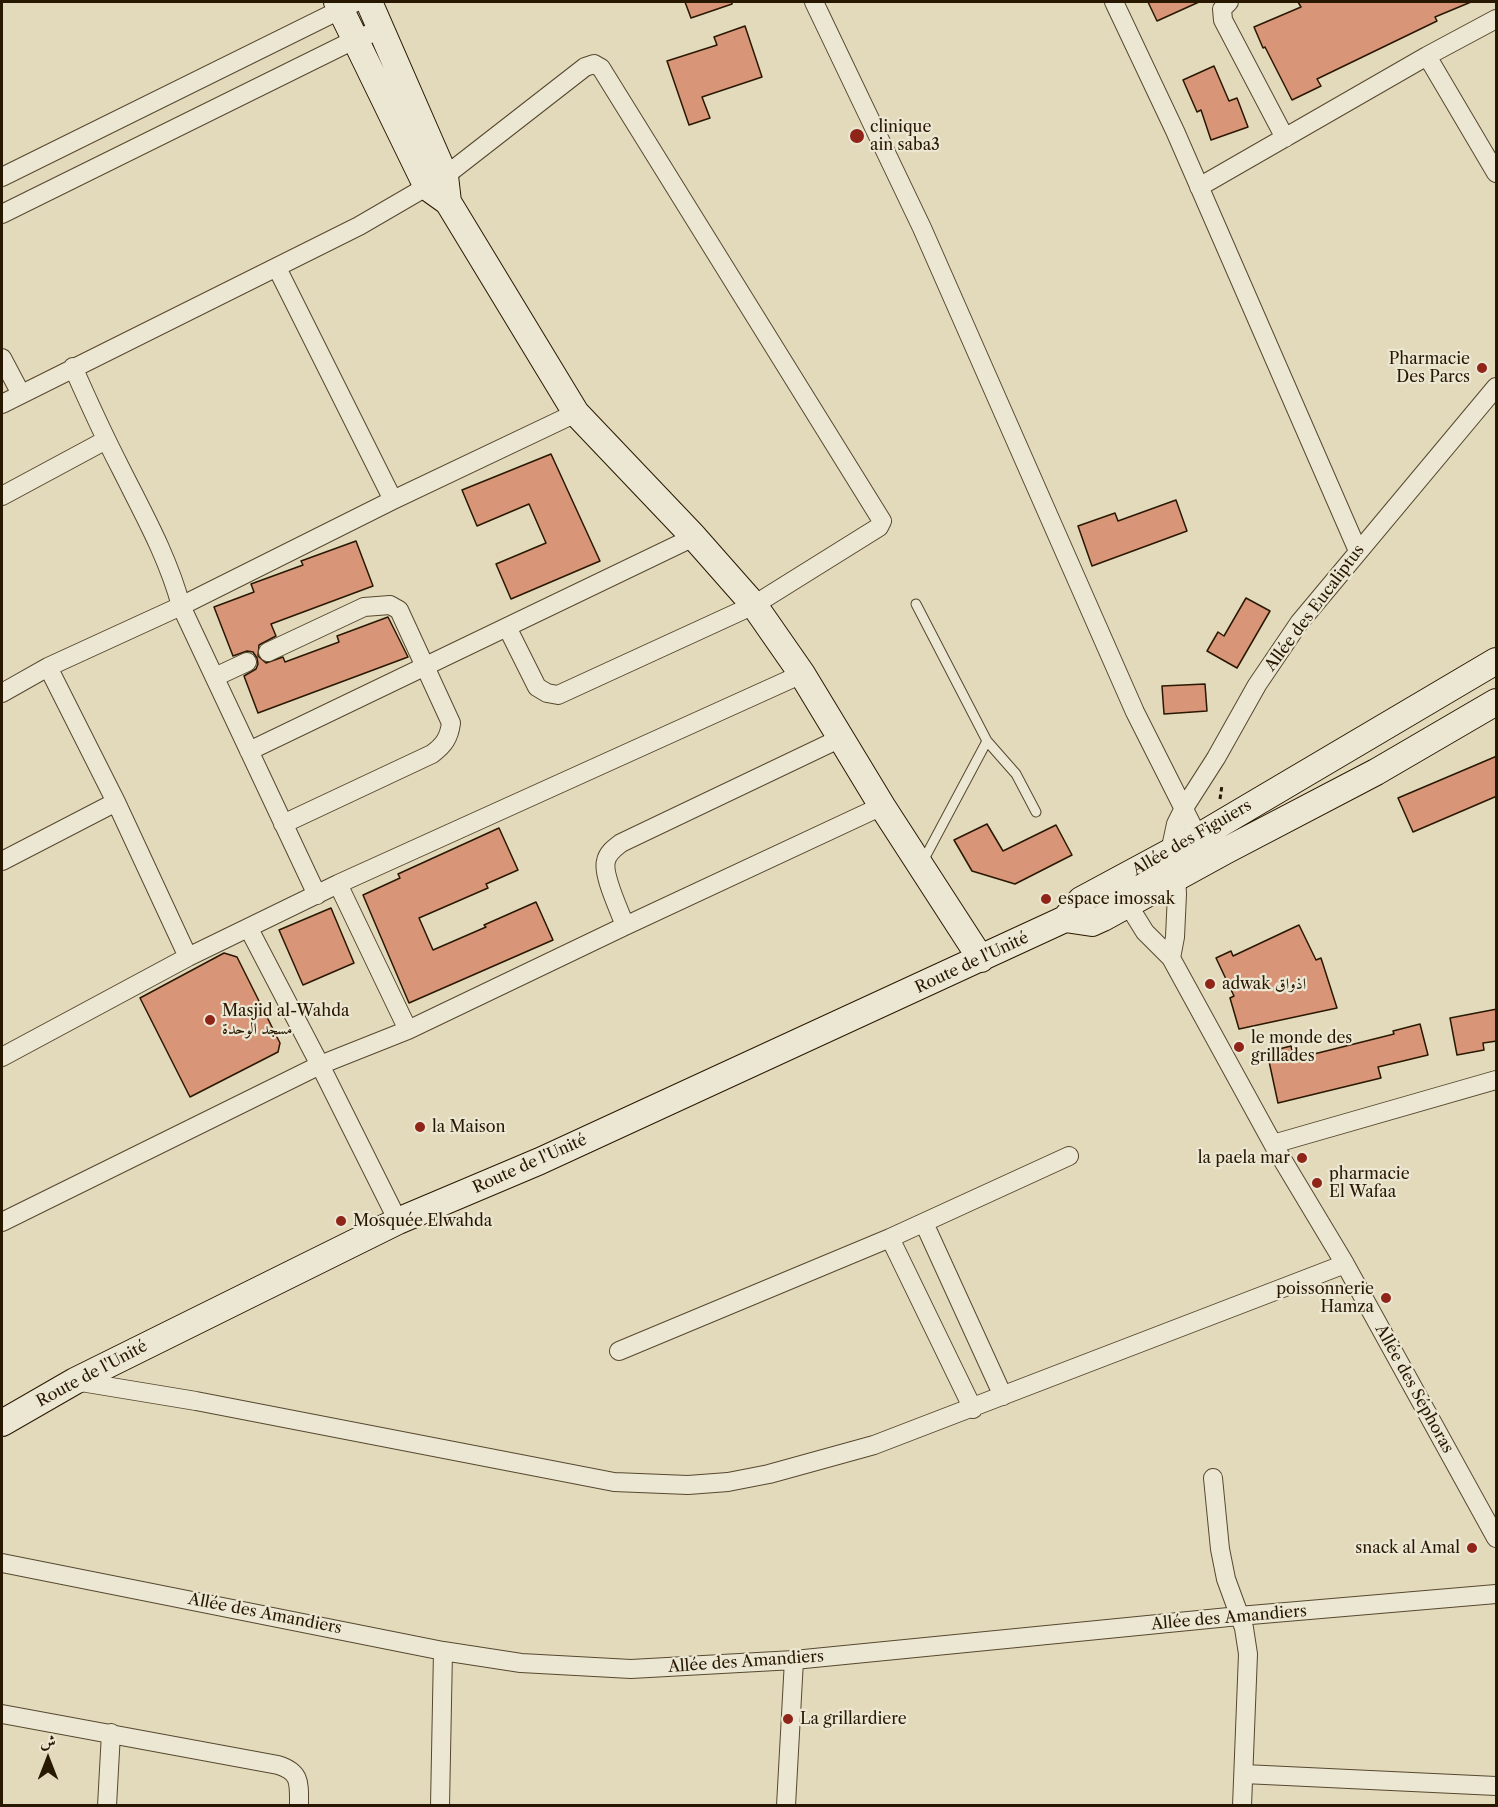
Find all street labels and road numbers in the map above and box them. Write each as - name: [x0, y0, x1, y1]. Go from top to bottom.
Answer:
- street label: Allée des Eucaliptus: [1261, 541, 1369, 675]
- street label: Allée des Figuiers: [1129, 796, 1255, 880]
- street label: Route de l'Unité: [912, 928, 1032, 998]
- street label: Route de l'Unité: [470, 1130, 590, 1198]
- street label: Allée des Séphoras: [1371, 1321, 1457, 1457]
- street label: Route de l'Unité: [33, 1337, 151, 1411]
- street label: Allée des Amandiers: [187, 1590, 343, 1638]
- street label: Allée des Amandiers: [1150, 1602, 1308, 1634]
- street label: Allée des Amandiers: [668, 1647, 824, 1677]

